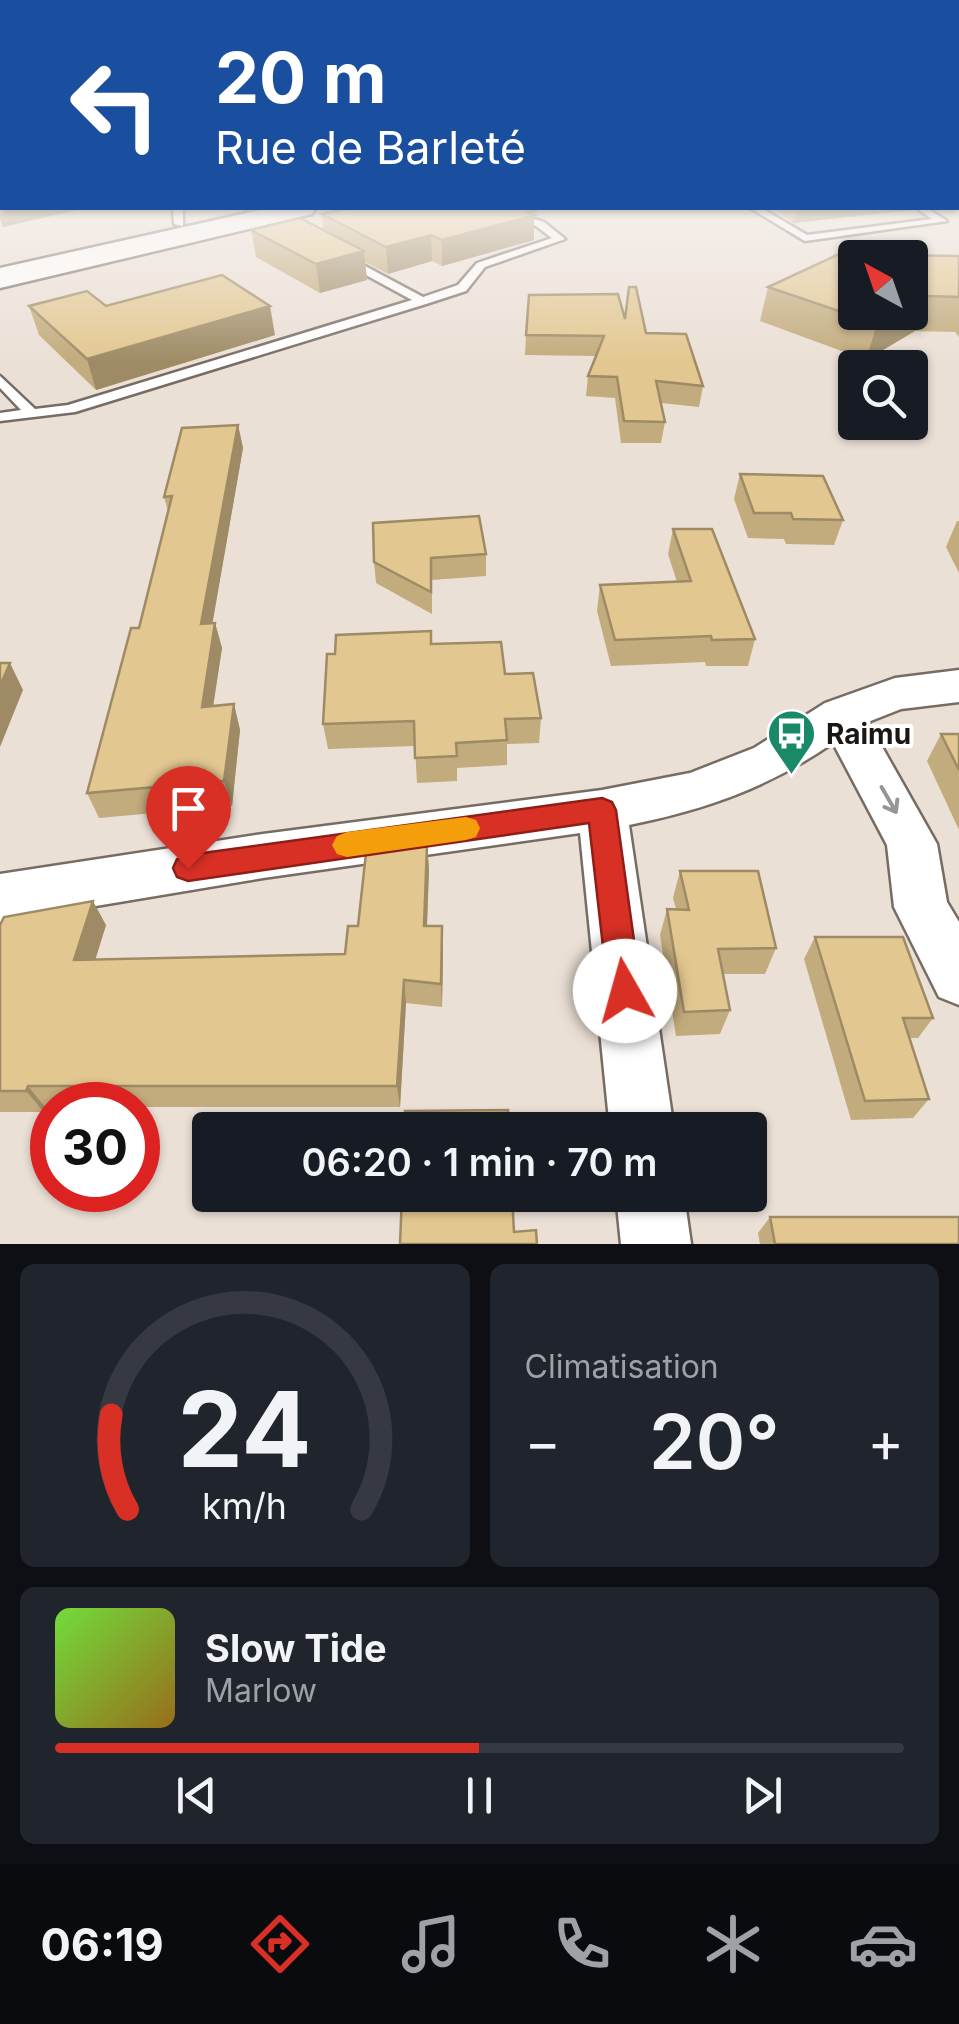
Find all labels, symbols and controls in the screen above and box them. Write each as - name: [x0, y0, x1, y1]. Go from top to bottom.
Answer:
- text: 20 m: [215, 35, 387, 120]
- icon: left: [50, 40, 180, 170]
- text: Rue de Barleté: [215, 120, 526, 175]
- north arrow: [838, 240, 928, 330]
- map controls: [838, 240, 928, 440]
- button: search: [838, 350, 928, 440]
- bus stop icon: Raimu: [765, 708, 817, 776]
- place label: Raimu: [826, 717, 911, 751]
- pin: [146, 766, 231, 869]
- icon: arrive: [161, 781, 216, 836]
- one-way arrow: [879, 784, 899, 814]
- position arrow: [573, 939, 677, 1043]
- speed limit sign: 30: [30, 1082, 160, 1212]
- text: 06:20 · 1 min · 70 m: [302, 1139, 657, 1185]
- text: Climatisation: [525, 1347, 719, 1386]
- text: 24: [178, 1366, 312, 1492]
- text: 20°: [649, 1396, 780, 1487]
- text: −: [525, 1409, 561, 1475]
- text: +: [868, 1409, 904, 1475]
- text: km/h: [202, 1484, 287, 1528]
- text: Slow Tide: [205, 1625, 387, 1671]
- text: Marlow: [205, 1671, 317, 1710]
- icon: previous: [169, 1768, 224, 1823]
- icon: pause: [452, 1768, 507, 1823]
- icon: next: [735, 1768, 790, 1823]
- icon: directions: [245, 1909, 315, 1979]
- icon: music: [396, 1909, 466, 1979]
- icon: phone: [547, 1909, 617, 1979]
- icon: climate: [698, 1909, 768, 1979]
- icon: car: [848, 1909, 918, 1979]
- text: 06:19: [40, 1917, 164, 1972]

